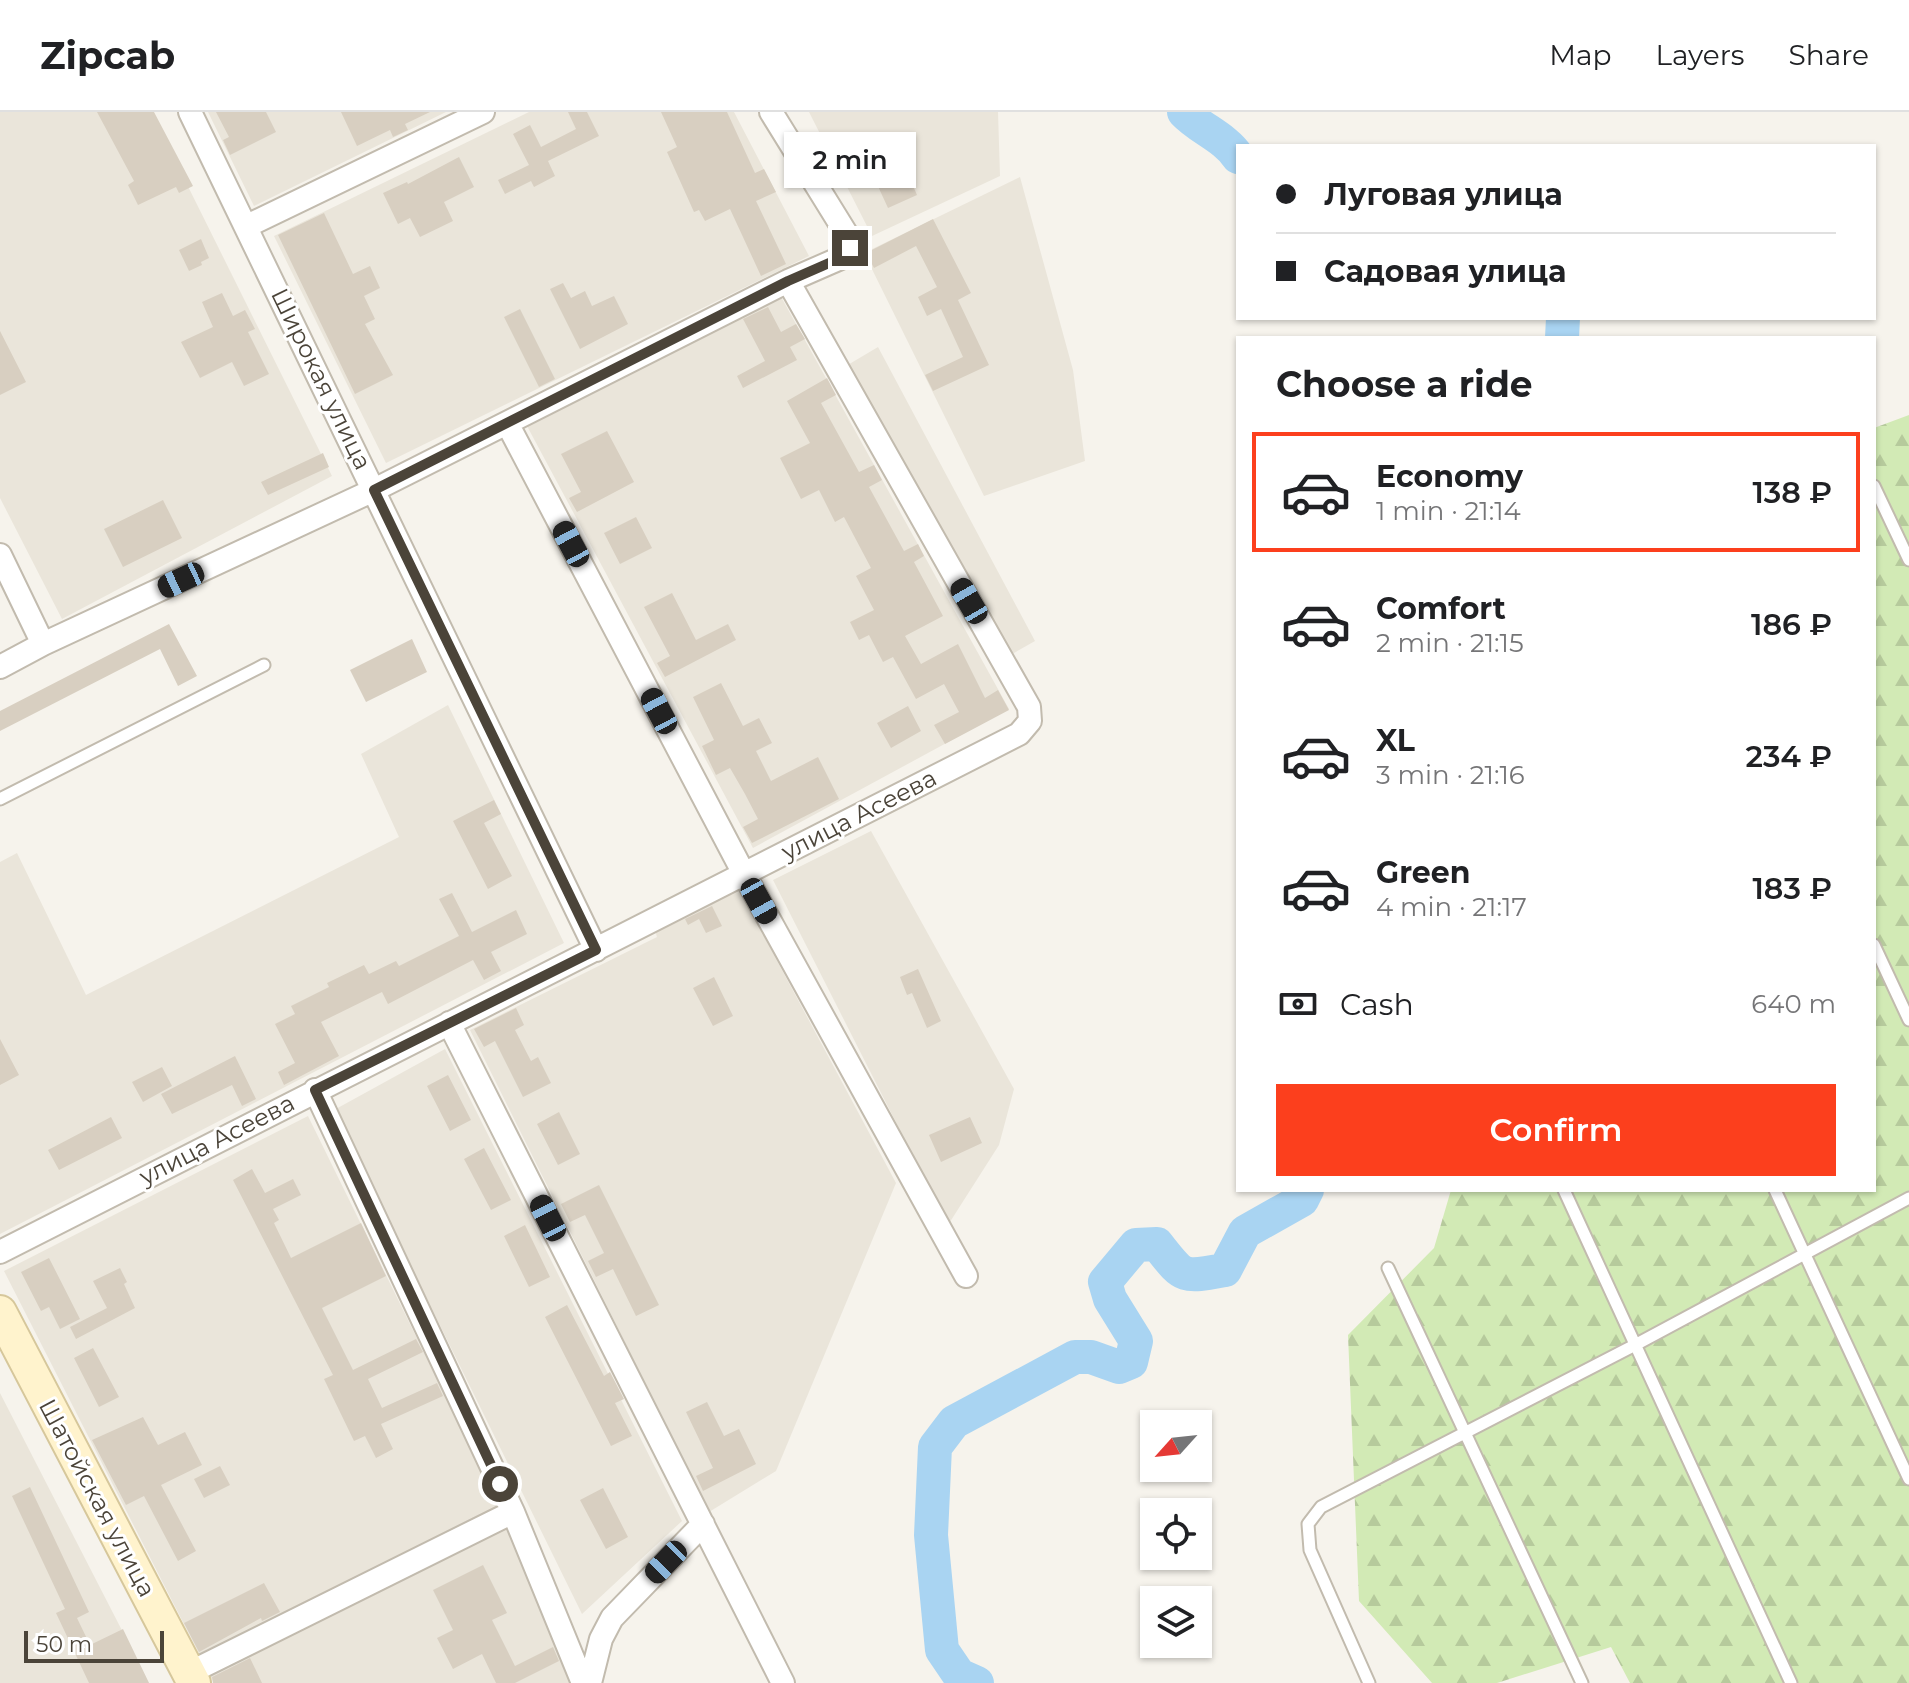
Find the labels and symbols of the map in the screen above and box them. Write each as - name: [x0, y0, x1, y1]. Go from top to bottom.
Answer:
- callout: 2 min: [784, 132, 916, 188]
- route end: [832, 230, 868, 266]
- street label: Широкая улица: [265, 283, 378, 474]
- car: [549, 517, 593, 571]
- car: [154, 559, 208, 601]
- car: [947, 574, 991, 628]
- car: [637, 684, 681, 738]
- street label: улица Асеева: [775, 763, 941, 867]
- car: [737, 874, 781, 928]
- street label: улица Асеева: [133, 1088, 299, 1192]
- car: [526, 1191, 570, 1245]
- street label: Шатойская улица: [33, 1394, 162, 1602]
- north arrow: [1140, 1410, 1212, 1482]
- route start: [482, 1466, 518, 1502]
- car: [641, 1536, 691, 1588]
- scale bar: [24, 1627, 164, 1663]

